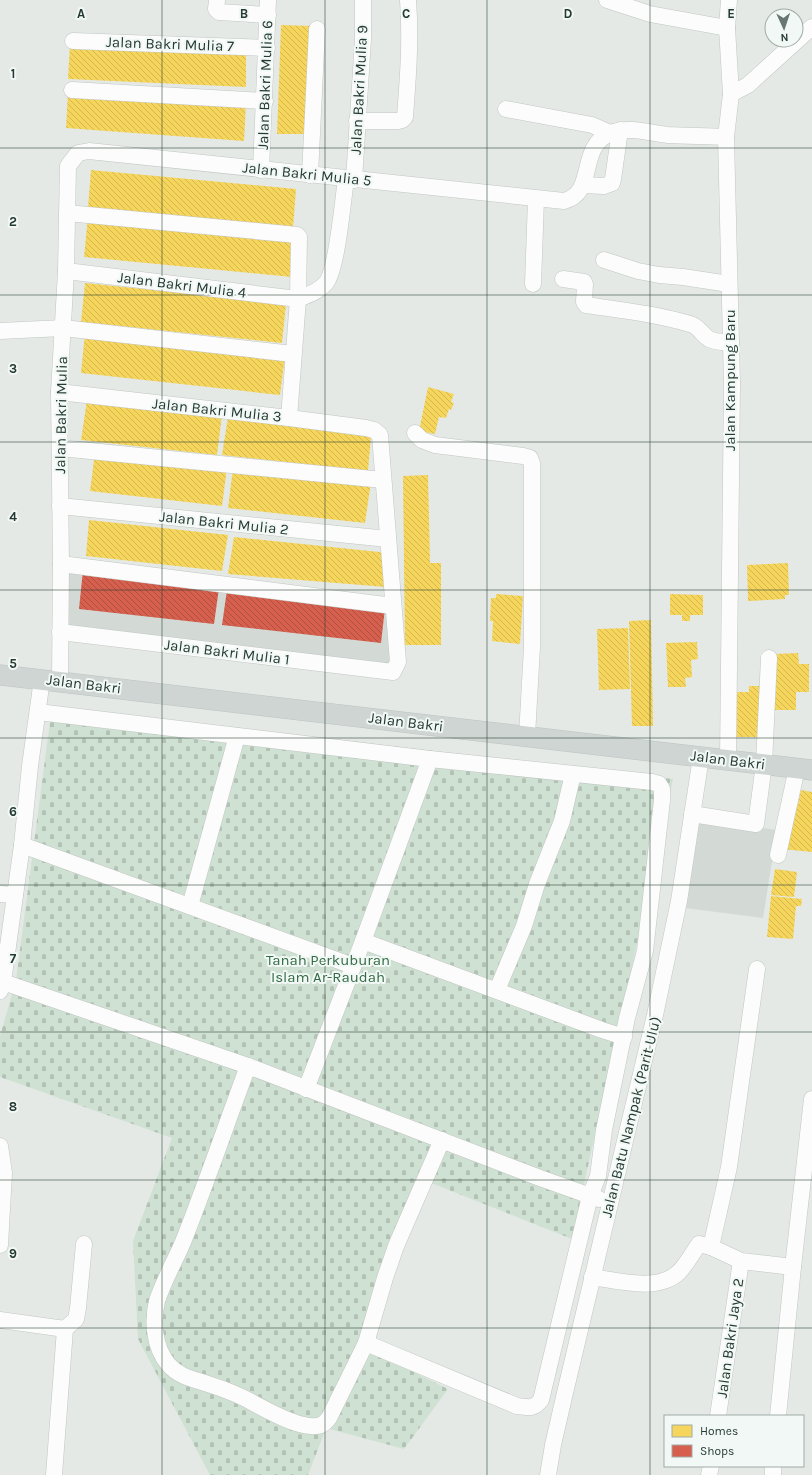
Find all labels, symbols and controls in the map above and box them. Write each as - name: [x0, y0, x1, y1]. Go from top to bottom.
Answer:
- text: A: [77, 6, 85, 21]
- text: B: [240, 6, 248, 21]
- text: C: [402, 6, 410, 21]
- text: D: [564, 6, 573, 21]
- text: E: [727, 6, 735, 21]
- north arrow: [764, 8, 804, 48]
- street label: Jalan Bakri Mulia 6: [254, 20, 276, 150]
- street label: Jalan Bakri Mulia 9: [347, 25, 371, 155]
- text: N: [780, 31, 789, 44]
- street label: Jalan Bakri Mulia 7: [106, 33, 234, 55]
- text: 1: [11, 66, 15, 81]
- street label: Jalan Bakri Mulia 5: [242, 158, 372, 190]
- text: 2: [9, 214, 17, 229]
- street label: Jalan Bakri Mulia 4: [117, 268, 248, 302]
- street label: Jalan Kampung Baru: [721, 309, 739, 451]
- street label: Jalan Bakri Mulia: [51, 356, 71, 474]
- text: 3: [9, 361, 17, 376]
- street label: Jalan Bakri Mulia 3: [151, 394, 283, 426]
- street label: Jalan Bakri Mulia 2: [158, 507, 290, 539]
- text: 4: [9, 509, 17, 524]
- street label: Jalan Bakri Mulia 1: [163, 635, 291, 669]
- text: 5: [9, 656, 17, 671]
- street label: Jalan Bakri: [46, 670, 122, 698]
- street label: Jalan Bakri: [368, 708, 444, 736]
- street label: Jalan Bakri: [690, 746, 766, 774]
- text: 6: [9, 804, 17, 819]
- text: 7: [10, 951, 17, 966]
- park label: Tanah Perkuburan Islam Ar-Raudah: [266, 951, 390, 986]
- street label: Jalan Batu Nampak (Parit Ulu): [597, 1015, 665, 1219]
- text: 8: [9, 1099, 17, 1114]
- text: 9: [9, 1246, 17, 1261]
- street label: Jalan Bakri Jaya 2: [713, 1277, 747, 1399]
- legend: [664, 1415, 804, 1467]
- text: Homes: [700, 1424, 738, 1438]
- text: Shops: [700, 1444, 734, 1458]

